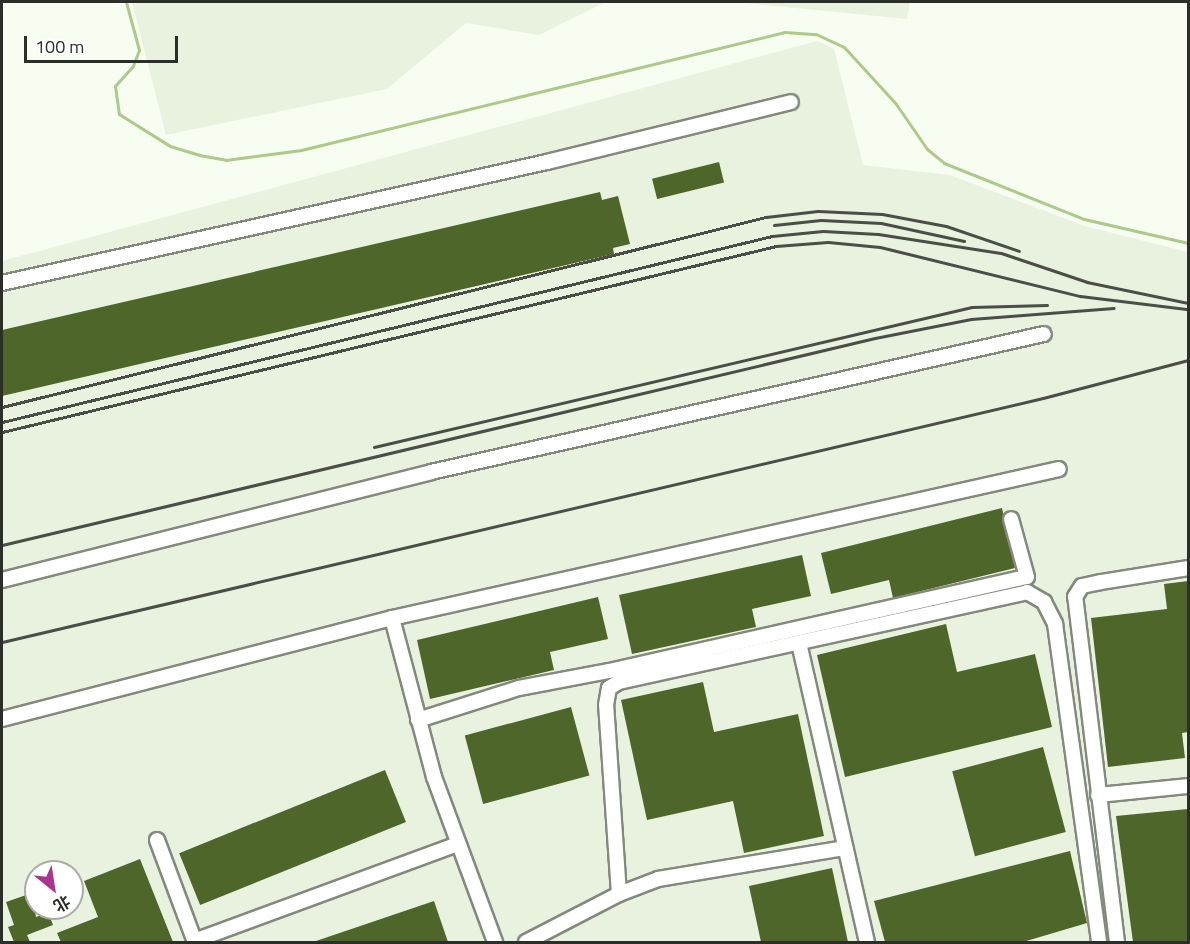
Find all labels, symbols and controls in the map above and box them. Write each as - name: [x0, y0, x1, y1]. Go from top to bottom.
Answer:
- scale bar: [27, 24, 182, 62]
- text: 100 m: [35, 33, 84, 60]
- north arrow: [24, 860, 84, 920]
- text: 北: [49, 889, 75, 918]

